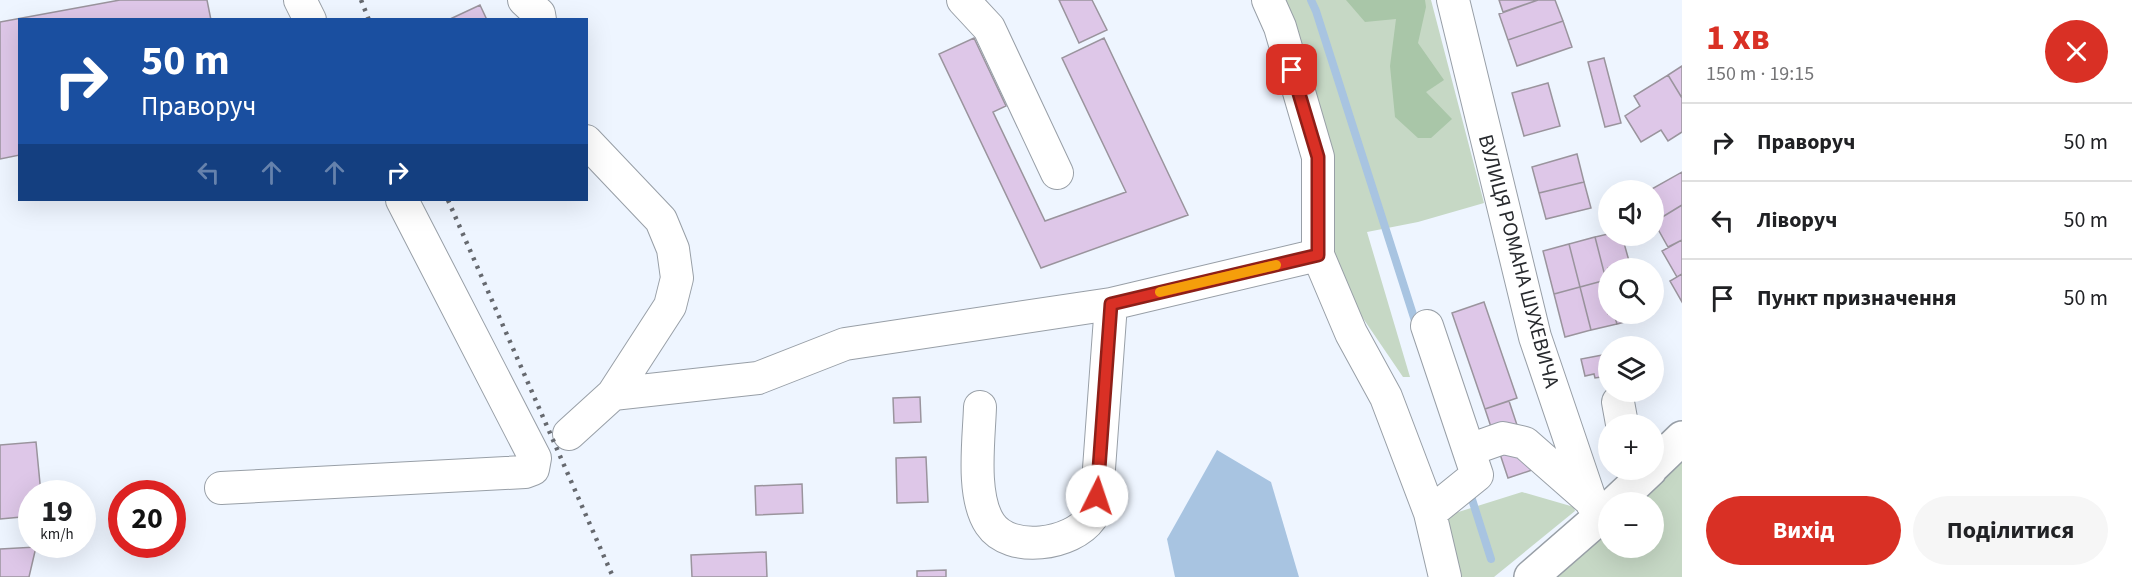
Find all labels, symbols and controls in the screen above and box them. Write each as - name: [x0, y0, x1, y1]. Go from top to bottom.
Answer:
- text: 1 хв: [1706, 12, 1770, 63]
- button: close: [2045, 20, 2108, 83]
- text: 50 m: [141, 31, 230, 91]
- icon: right: [42, 42, 120, 120]
- pin: [1266, 44, 1317, 95]
- icon: arrive: [1275, 53, 1308, 86]
- text: 150 m · 19:15: [1706, 60, 1814, 88]
- text: Праворуч: [141, 87, 256, 126]
- icon: right: [1706, 126, 1739, 159]
- text: Праворуч: [1757, 126, 1855, 158]
- text: 50 m: [2063, 126, 2108, 158]
- street label: ВУЛИЦЯ РОМАНА ШУХЕВИЧА: [1471, 131, 1567, 392]
- icon: left: [192, 156, 225, 189]
- icon: ahead: [255, 156, 288, 189]
- icon: ahead: [318, 156, 351, 189]
- icon: right: [381, 156, 414, 189]
- map controls: [1598, 180, 1664, 558]
- button: sound: [1598, 180, 1664, 246]
- icon: left: [1706, 204, 1739, 237]
- text: Ліворуч: [1757, 204, 1837, 236]
- text: 50 m: [2063, 204, 2108, 236]
- button: search: [1598, 258, 1664, 324]
- icon: arrive: [1706, 282, 1739, 315]
- text: Пункт призначення: [1757, 282, 1957, 314]
- text: 50 m: [2063, 282, 2108, 314]
- button: layers: [1598, 336, 1664, 402]
- button: +: [1598, 414, 1664, 480]
- position arrow: [1065, 464, 1129, 528]
- speed limit sign: 20: [108, 480, 186, 558]
- text: 19: [41, 490, 73, 533]
- button: −: [1598, 492, 1664, 558]
- button: Вихід: [1706, 496, 1901, 565]
- button: Поділитися: [1913, 496, 2108, 565]
- text: km/h: [40, 524, 74, 545]

